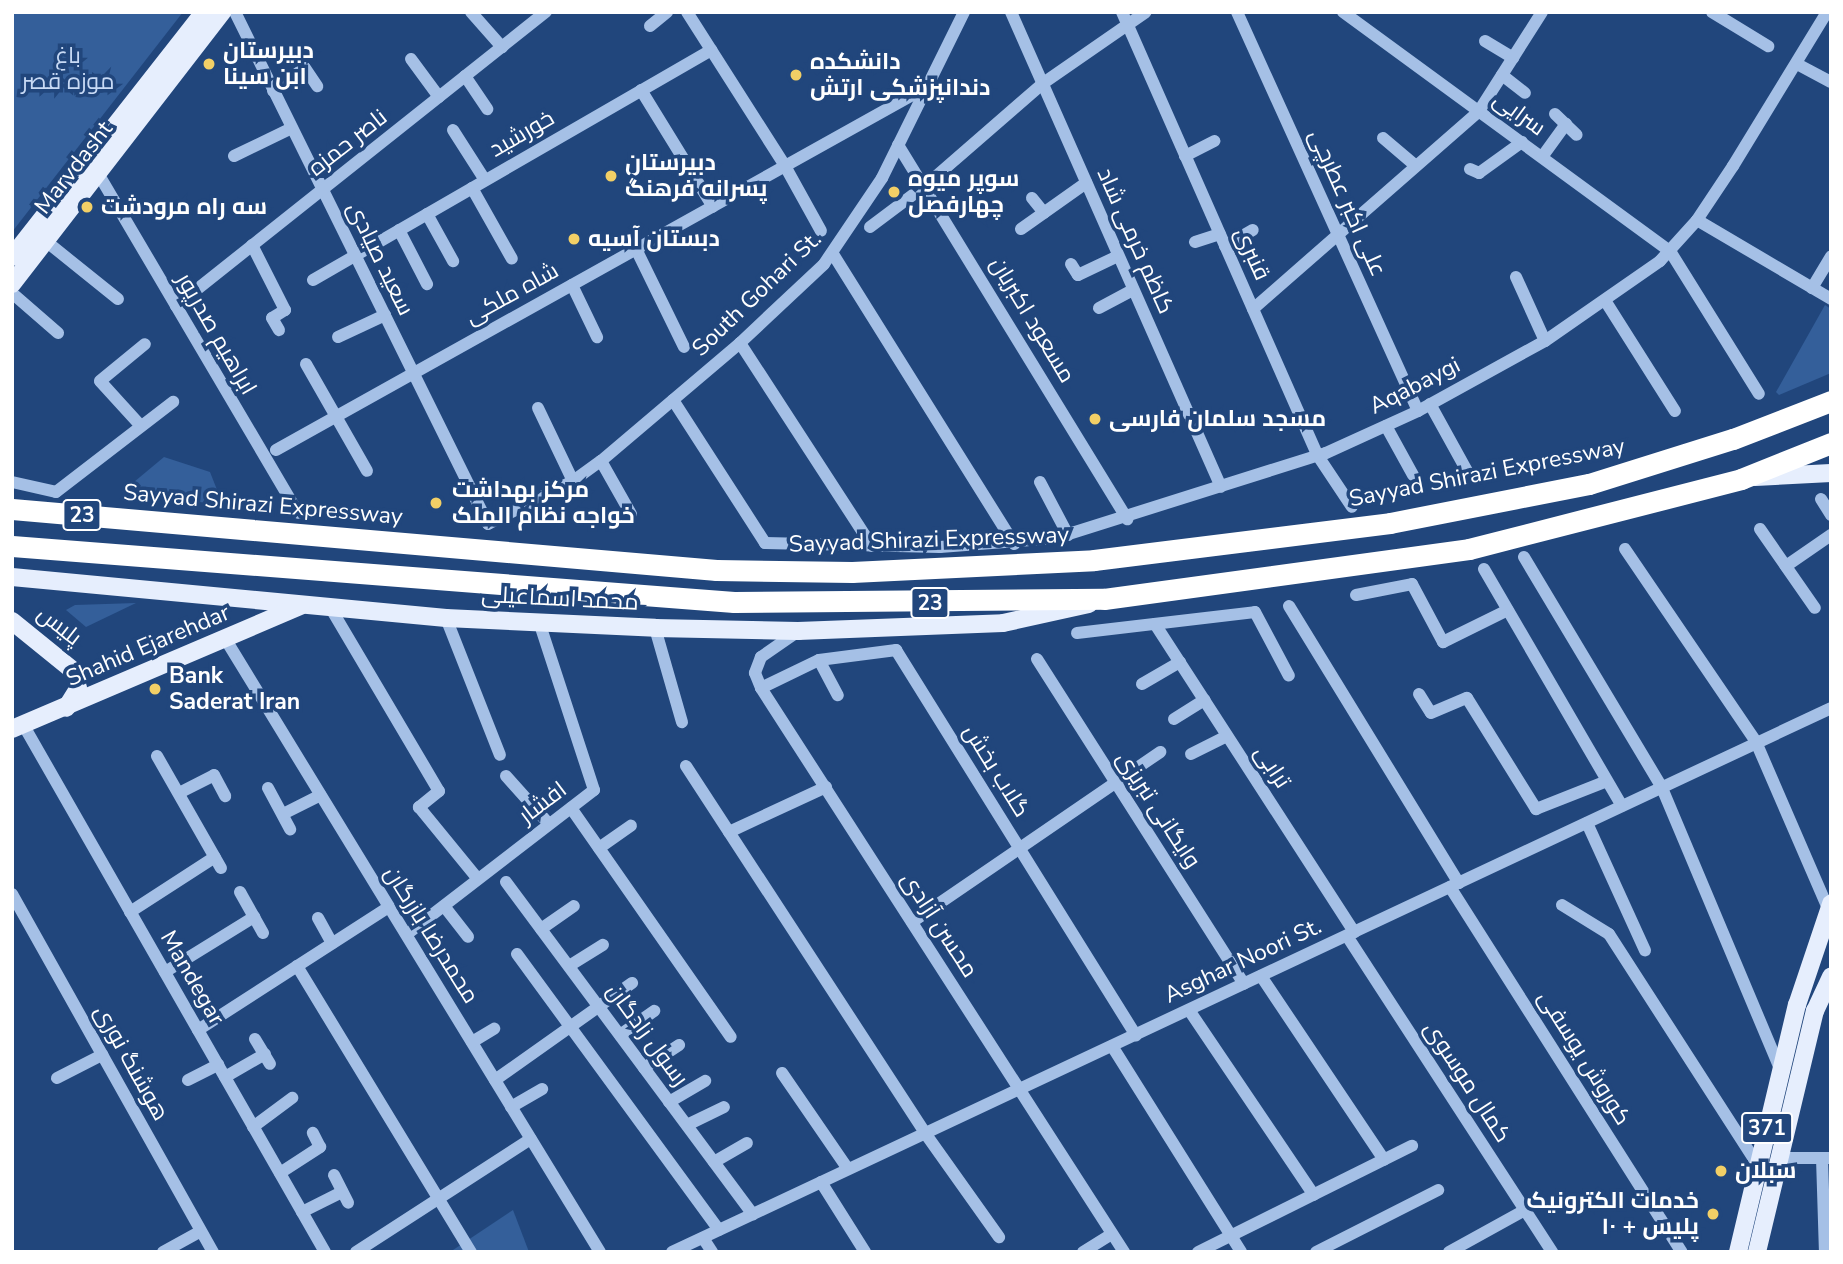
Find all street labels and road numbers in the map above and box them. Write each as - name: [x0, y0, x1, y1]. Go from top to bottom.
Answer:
- street label: سرایی: [1487, 86, 1551, 142]
- street label: ناصر حمزه: [303, 104, 393, 182]
- street label: خورشید: [485, 104, 559, 164]
- street label: Marvdasht: [29, 116, 119, 220]
- street label: علی اکبر عطرچی: [1302, 125, 1392, 281]
- street label: کاظم خرمی شاد: [1090, 164, 1180, 318]
- street label: سعید صیادی: [341, 198, 419, 320]
- street label: قنبری: [1228, 223, 1276, 285]
- street label: South Gohari St.: [687, 225, 827, 363]
- street label: مسعود اکبریان: [984, 252, 1080, 388]
- street label: شاه ملکی: [461, 257, 563, 331]
- street label: ابراهیم صدرپور: [170, 268, 262, 400]
- street label: Aqabaygi: [1365, 351, 1465, 421]
- street label: Sayyad Shirazi Expressway: [1347, 433, 1627, 513]
- street label: Sayyad Shirazi Expressway: [122, 479, 404, 531]
- road number: 23: [61, 498, 103, 532]
- street label: Sayyad Shirazi Expressway: [788, 521, 1070, 559]
- street label: محمد اسماعیلی: [481, 581, 639, 617]
- road number: 23: [909, 586, 951, 620]
- street label: Shahid Ejarehdar: [62, 599, 234, 693]
- street label: پلیس: [31, 600, 87, 652]
- street label: گلاب بخش: [957, 720, 1035, 822]
- street label: ترابی: [1248, 740, 1296, 794]
- street label: وایگانی تبریزی: [1110, 746, 1206, 874]
- street label: افشار: [514, 776, 572, 830]
- street label: محمدرضا بازرگان: [378, 861, 484, 1009]
- street label: محسن آزادی: [895, 867, 983, 983]
- street label: Asghar Noori St.: [1160, 912, 1326, 1010]
- street label: Mandegar: [154, 926, 230, 1030]
- street label: رسول زادگان: [600, 978, 694, 1092]
- street label: کوروش یوسفی: [1532, 986, 1636, 1130]
- street label: هوشنگ نوری: [88, 1000, 174, 1126]
- street label: کمال موسوی: [1418, 1016, 1516, 1148]
- road number: 371: [1741, 1110, 1793, 1146]

